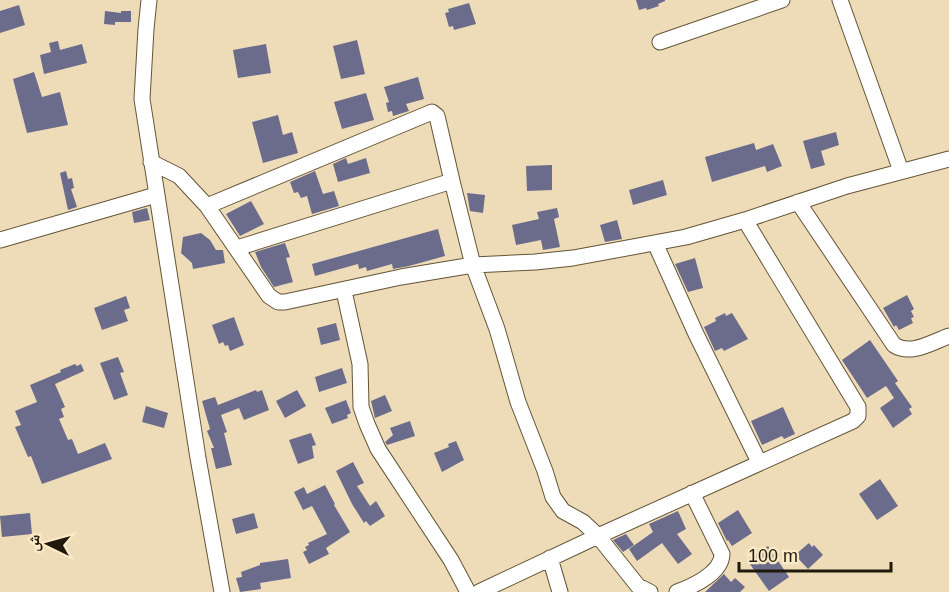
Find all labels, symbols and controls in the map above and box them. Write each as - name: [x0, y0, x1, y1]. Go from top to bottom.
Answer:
- north arrow: [18, 514, 78, 574]
- text: ش: [24, 534, 44, 552]
- scale bar: [739, 535, 890, 573]
- text: 100 m: [748, 546, 798, 566]

